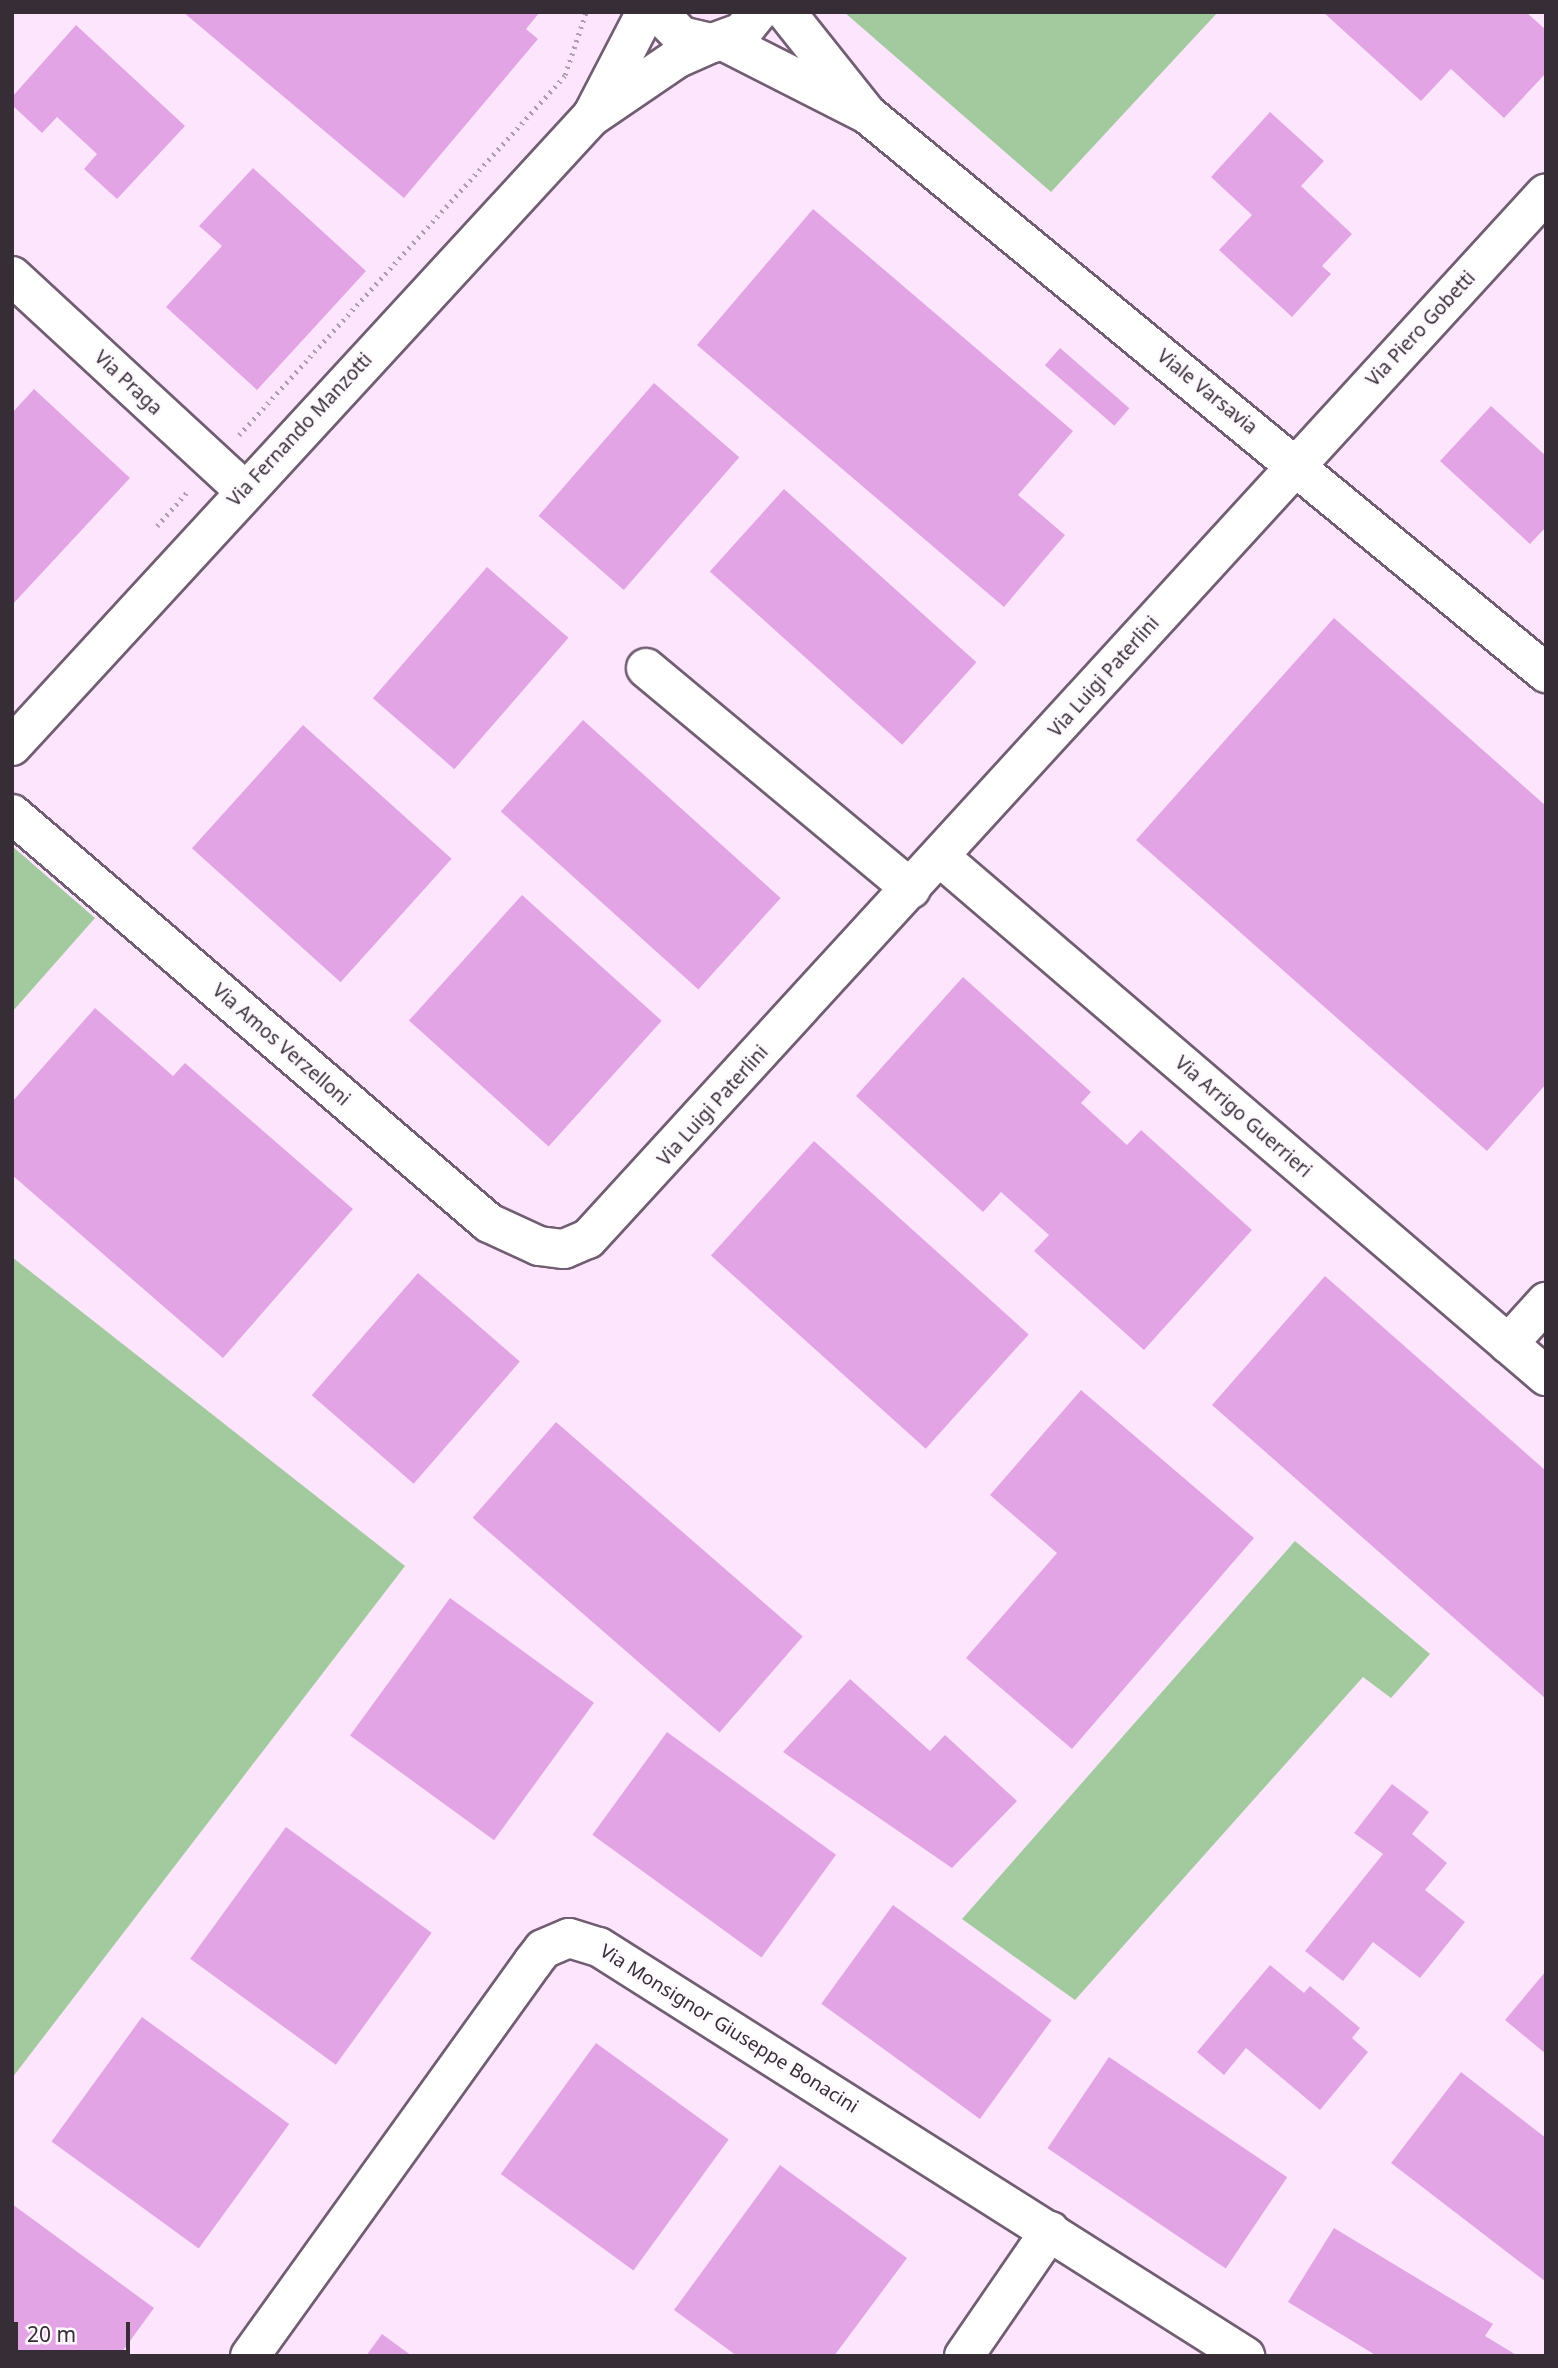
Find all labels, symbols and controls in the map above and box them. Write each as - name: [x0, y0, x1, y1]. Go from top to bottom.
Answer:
- street label: Via Piero Gobetti: [1362, 267, 1480, 391]
- street label: Viale Varsavia: [1152, 345, 1262, 439]
- street label: Via Praga: [90, 346, 166, 420]
- street label: Via Fernando Manzotti: [223, 349, 377, 511]
- street label: Via Luigi Paterlini: [1044, 612, 1164, 742]
- street label: Via Amos Verzelloni: [208, 979, 354, 1111]
- street label: Via Luigi Paterlini: [653, 1041, 773, 1171]
- street label: Via Arrigo Guerrieri: [1170, 1052, 1316, 1182]
- street label: Via Monsignor Giuseppe Bonacini: [596, 1940, 862, 2118]
- scale bar: [18, 2308, 133, 2352]
- text: 20 m: [27, 2320, 76, 2348]

